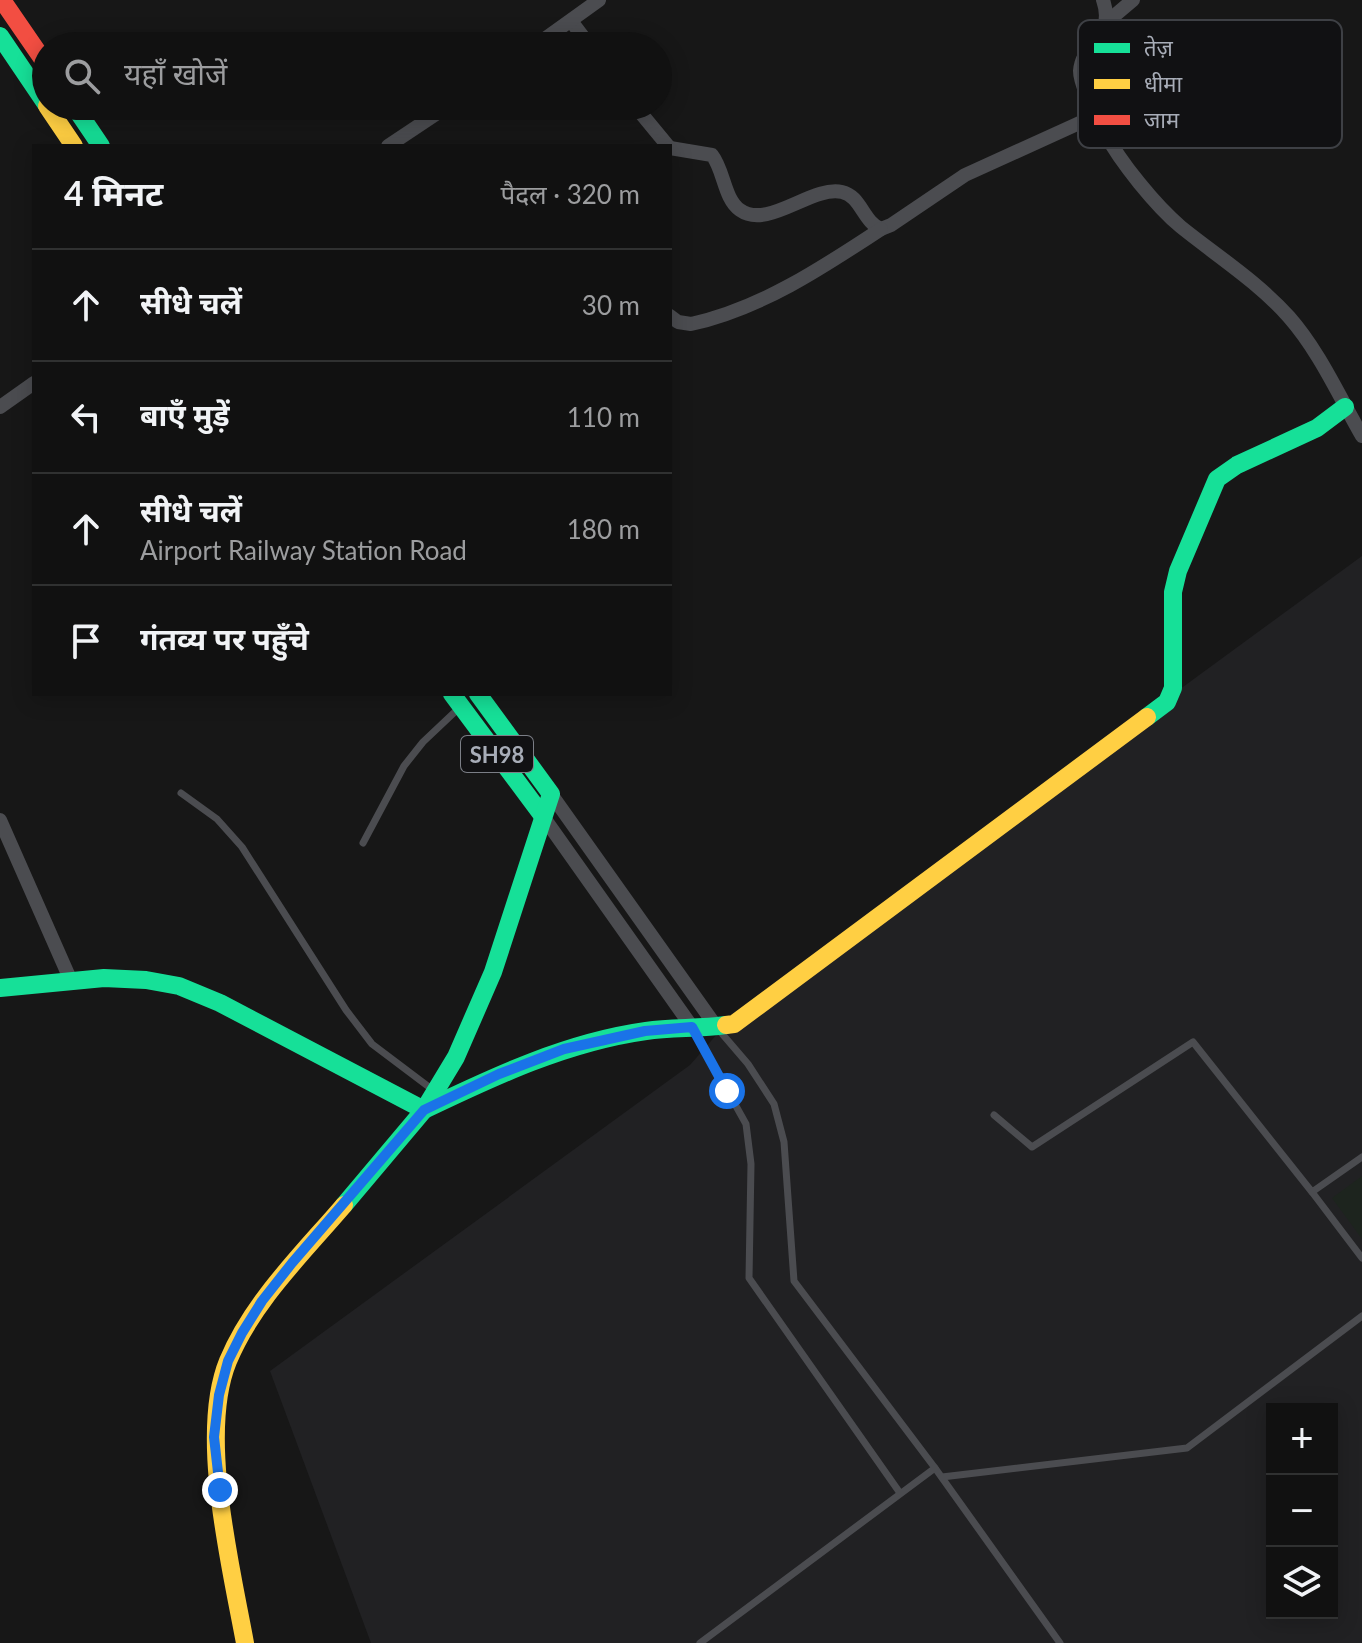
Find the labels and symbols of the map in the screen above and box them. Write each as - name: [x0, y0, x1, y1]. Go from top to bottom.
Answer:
- legend: [1078, 20, 1342, 148]
- text: तेज़: [1144, 34, 1174, 61]
- text: धीमा: [1144, 70, 1182, 97]
- text: जाम: [1144, 106, 1180, 133]
- road number: SH98: [461, 736, 533, 772]
- route start: [709, 1073, 745, 1109]
- route end: [202, 1472, 238, 1508]

